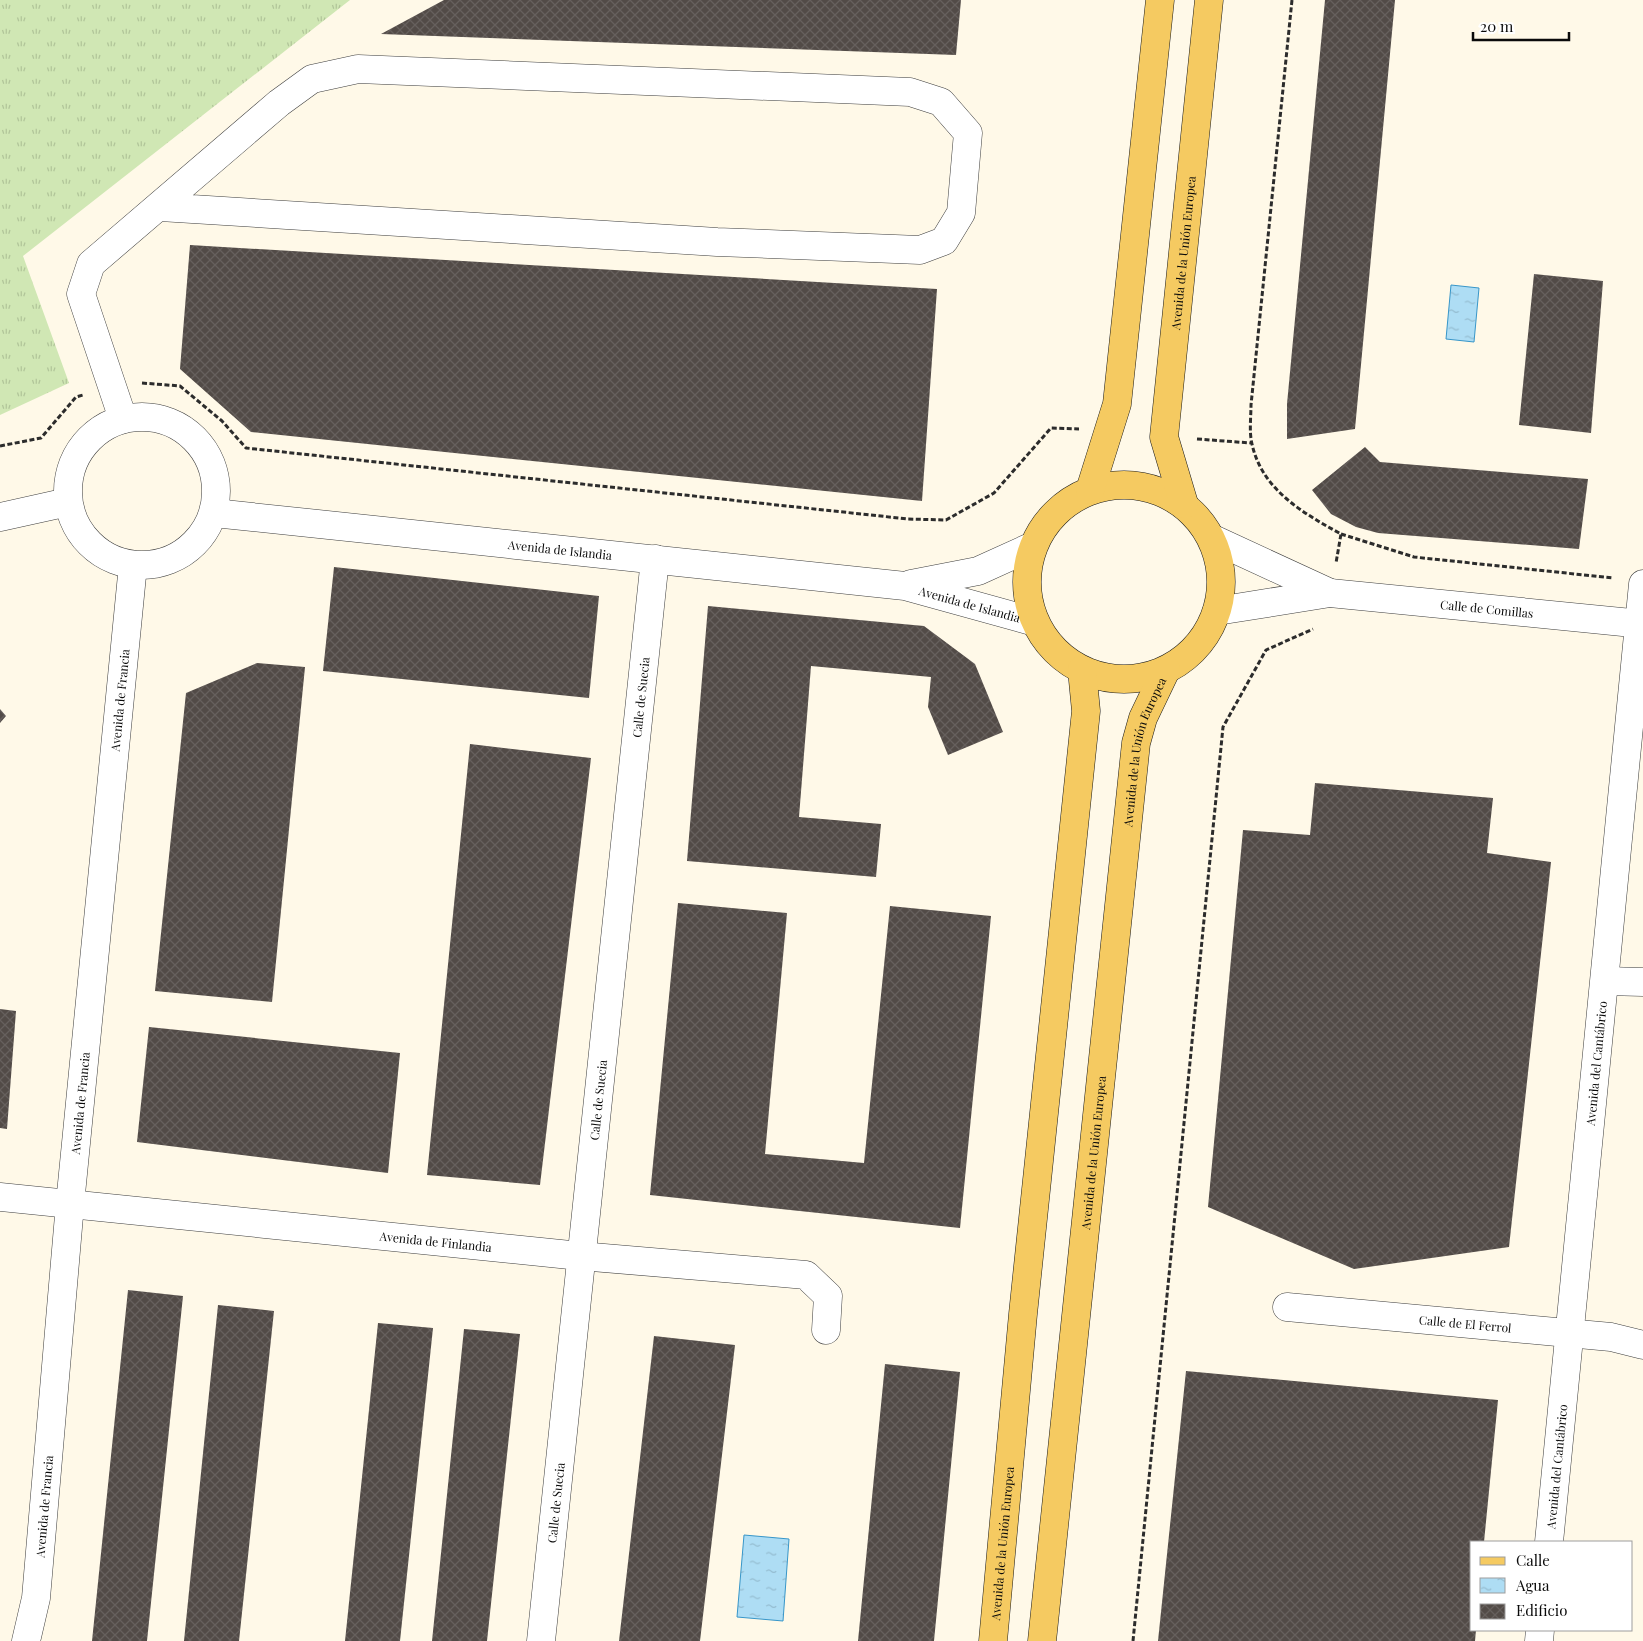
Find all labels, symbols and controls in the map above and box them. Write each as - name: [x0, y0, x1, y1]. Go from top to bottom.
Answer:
- scale bar: [1473, 10, 1569, 42]
- text: 20 m: [1480, 16, 1514, 36]
- street label: Avenida de la Unión Europea: [1167, 175, 1199, 332]
- street label: Avenida de Islandia: [506, 536, 613, 563]
- street label: Avenida de Islandia: [916, 582, 1022, 626]
- street label: Calle de Comillas: [1440, 596, 1534, 621]
- street label: Avenida de Francia: [107, 648, 133, 753]
- street label: Calle de Suecia: [628, 656, 653, 738]
- street label: Avenida de la Unión Europea: [1119, 675, 1169, 828]
- street label: Avenida del Cantábrico: [1582, 1000, 1610, 1127]
- street label: Avenida de Francia: [67, 1051, 93, 1156]
- street label: Calle de Suecia: [586, 1059, 610, 1141]
- street label: Avenida de la Unión Europea: [1077, 1075, 1109, 1231]
- street label: Avenida de Finlandia: [378, 1228, 493, 1255]
- street label: Calle de El Ferrol: [1418, 1311, 1513, 1336]
- street label: Avenida del Cantábrico: [1542, 1403, 1571, 1530]
- street label: Avenida de Francia: [31, 1455, 56, 1559]
- street label: Calle de Suecia: [543, 1462, 568, 1544]
- street label: Avenida de la Unión Europea: [987, 1466, 1017, 1622]
- legend: [1470, 1541, 1633, 1631]
- text: Calle: [1516, 1550, 1550, 1570]
- text: Agua: [1515, 1575, 1550, 1595]
- text: Edificio: [1516, 1600, 1567, 1620]

